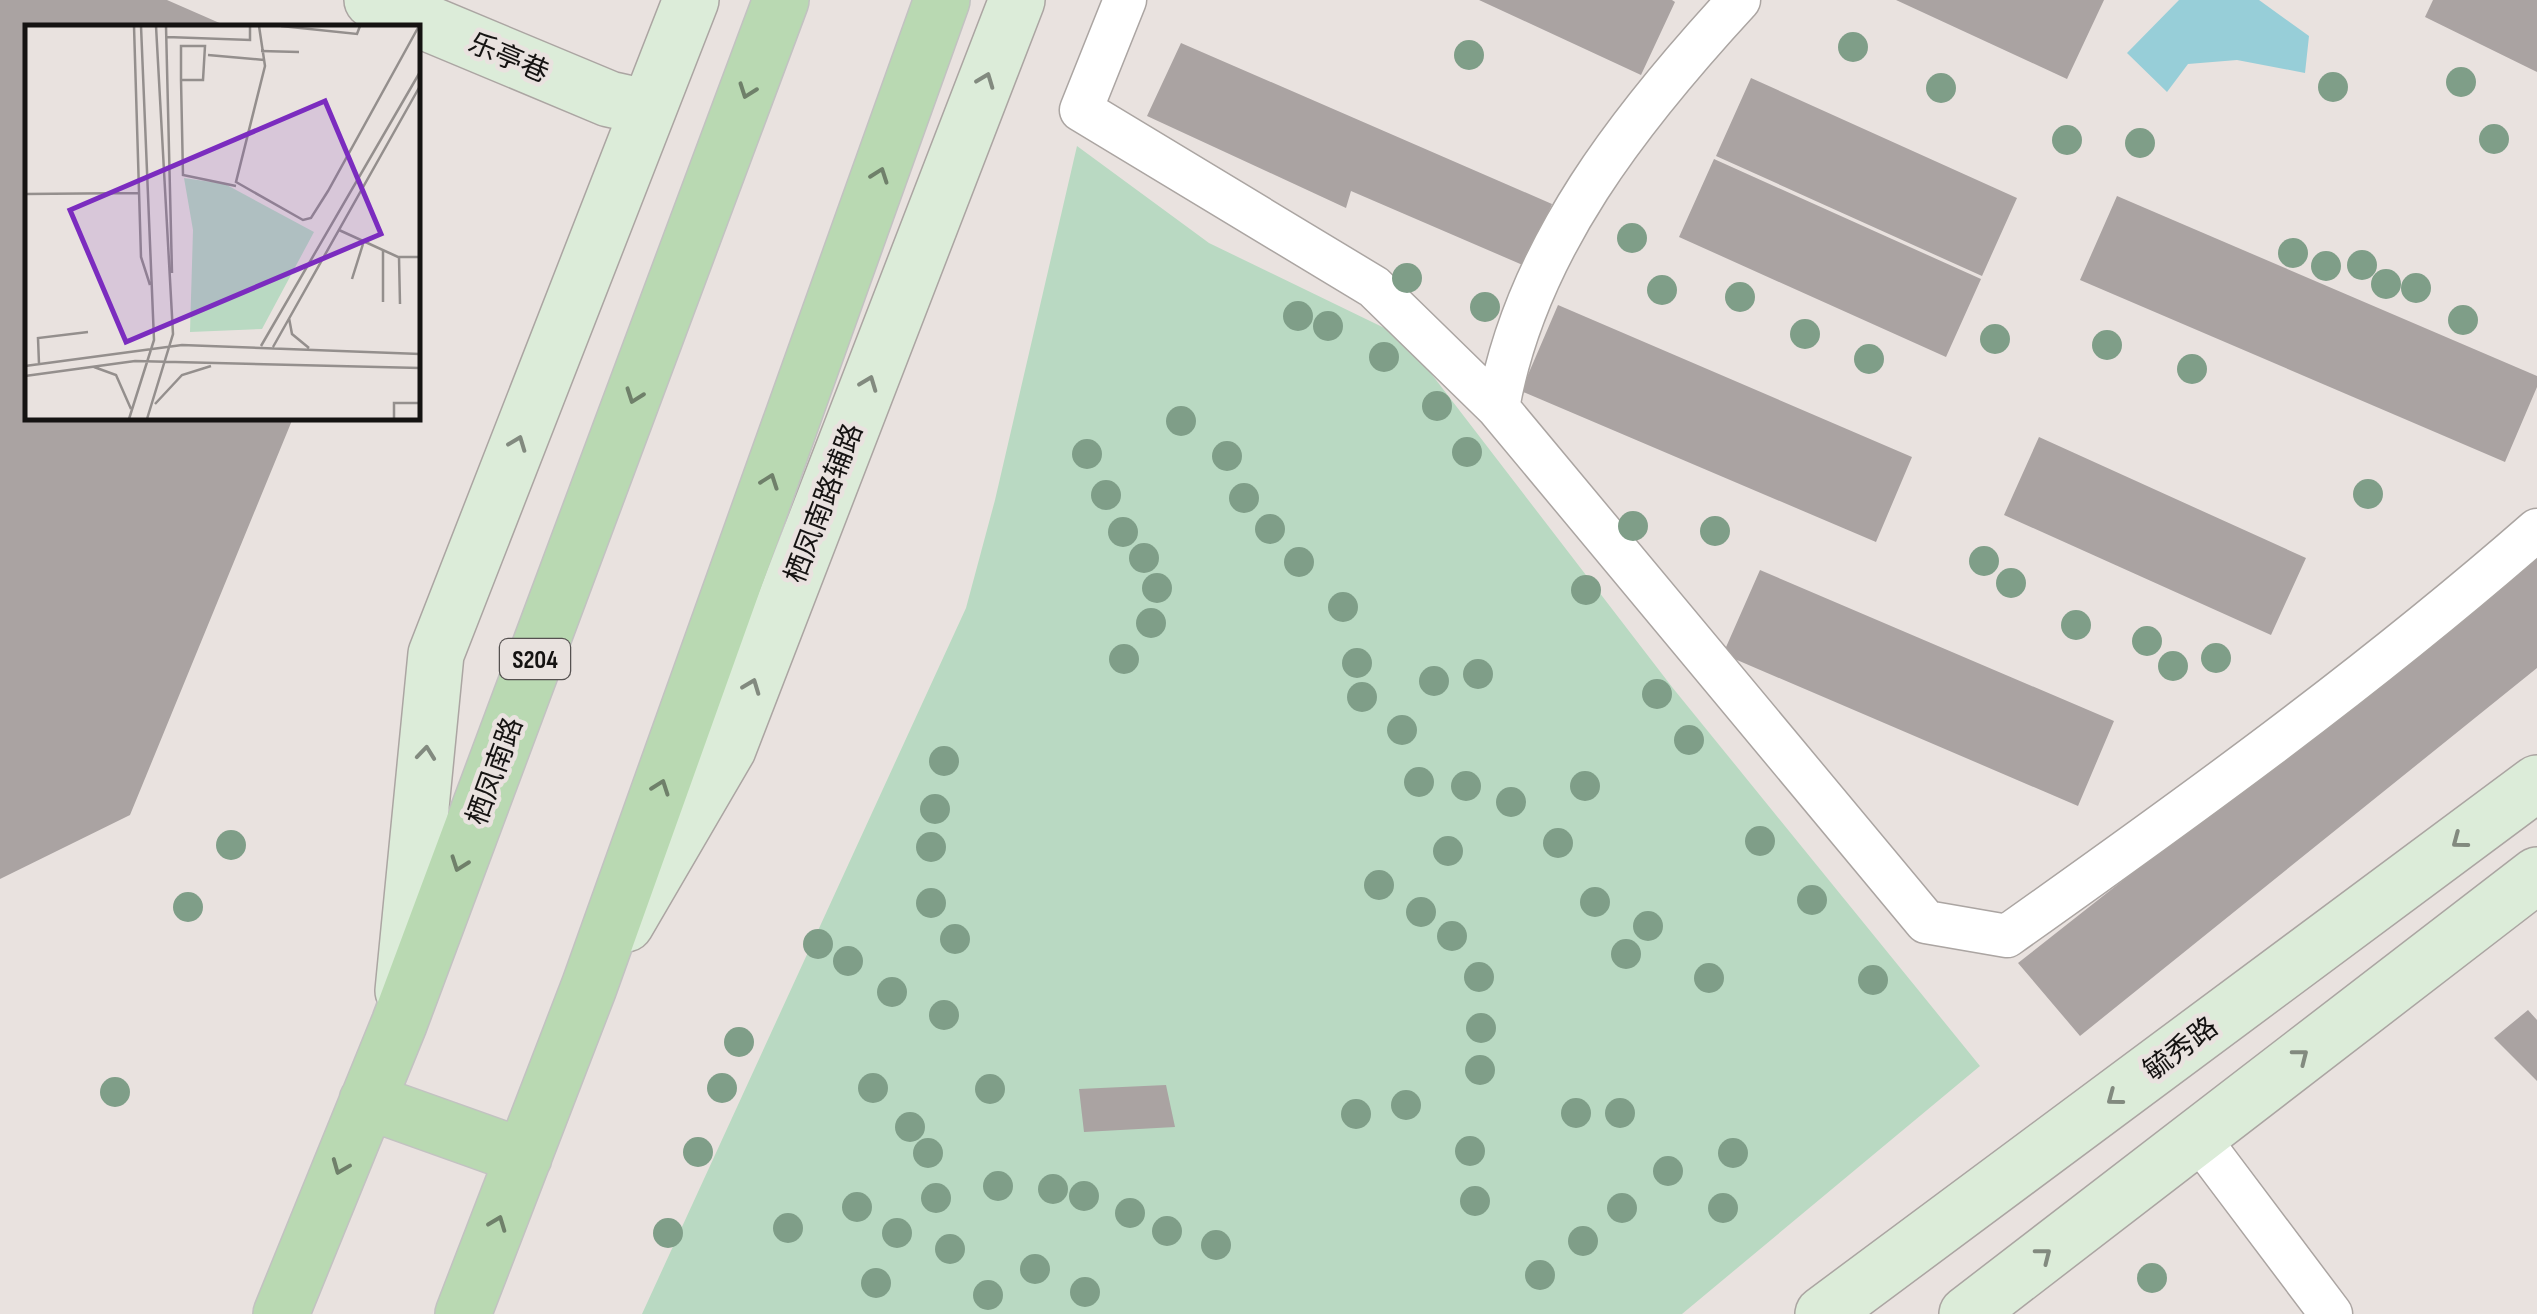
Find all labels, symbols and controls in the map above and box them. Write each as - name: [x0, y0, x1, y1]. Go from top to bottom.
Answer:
- inset map: [25, 25, 420, 420]
- street label: 乐亭巷: [463, 27, 554, 90]
- one-way arrow: [974, 72, 994, 90]
- one-way arrow: [738, 82, 759, 99]
- one-way arrow: [868, 168, 889, 185]
- one-way arrow: [857, 375, 877, 393]
- one-way arrow: [625, 386, 645, 403]
- street label: 栖凤南路辅路: [779, 419, 870, 588]
- one-way arrow: [506, 436, 526, 453]
- one-way arrow: [758, 474, 779, 491]
- road number: S204: [500, 639, 570, 679]
- one-way arrow: [741, 679, 761, 696]
- street label: 栖凤南路: [461, 713, 530, 830]
- one-way arrow: [415, 744, 436, 760]
- one-way arrow: [649, 780, 670, 797]
- one-way arrow: [2452, 829, 2470, 846]
- one-way arrow: [450, 855, 471, 872]
- street label: 毓秀路: [2137, 1011, 2224, 1088]
- one-way arrow: [2290, 1051, 2308, 1068]
- one-way arrow: [2107, 1086, 2125, 1103]
- one-way arrow: [332, 1157, 352, 1175]
- one-way arrow: [487, 1215, 507, 1233]
- one-way arrow: [2033, 1249, 2051, 1266]

